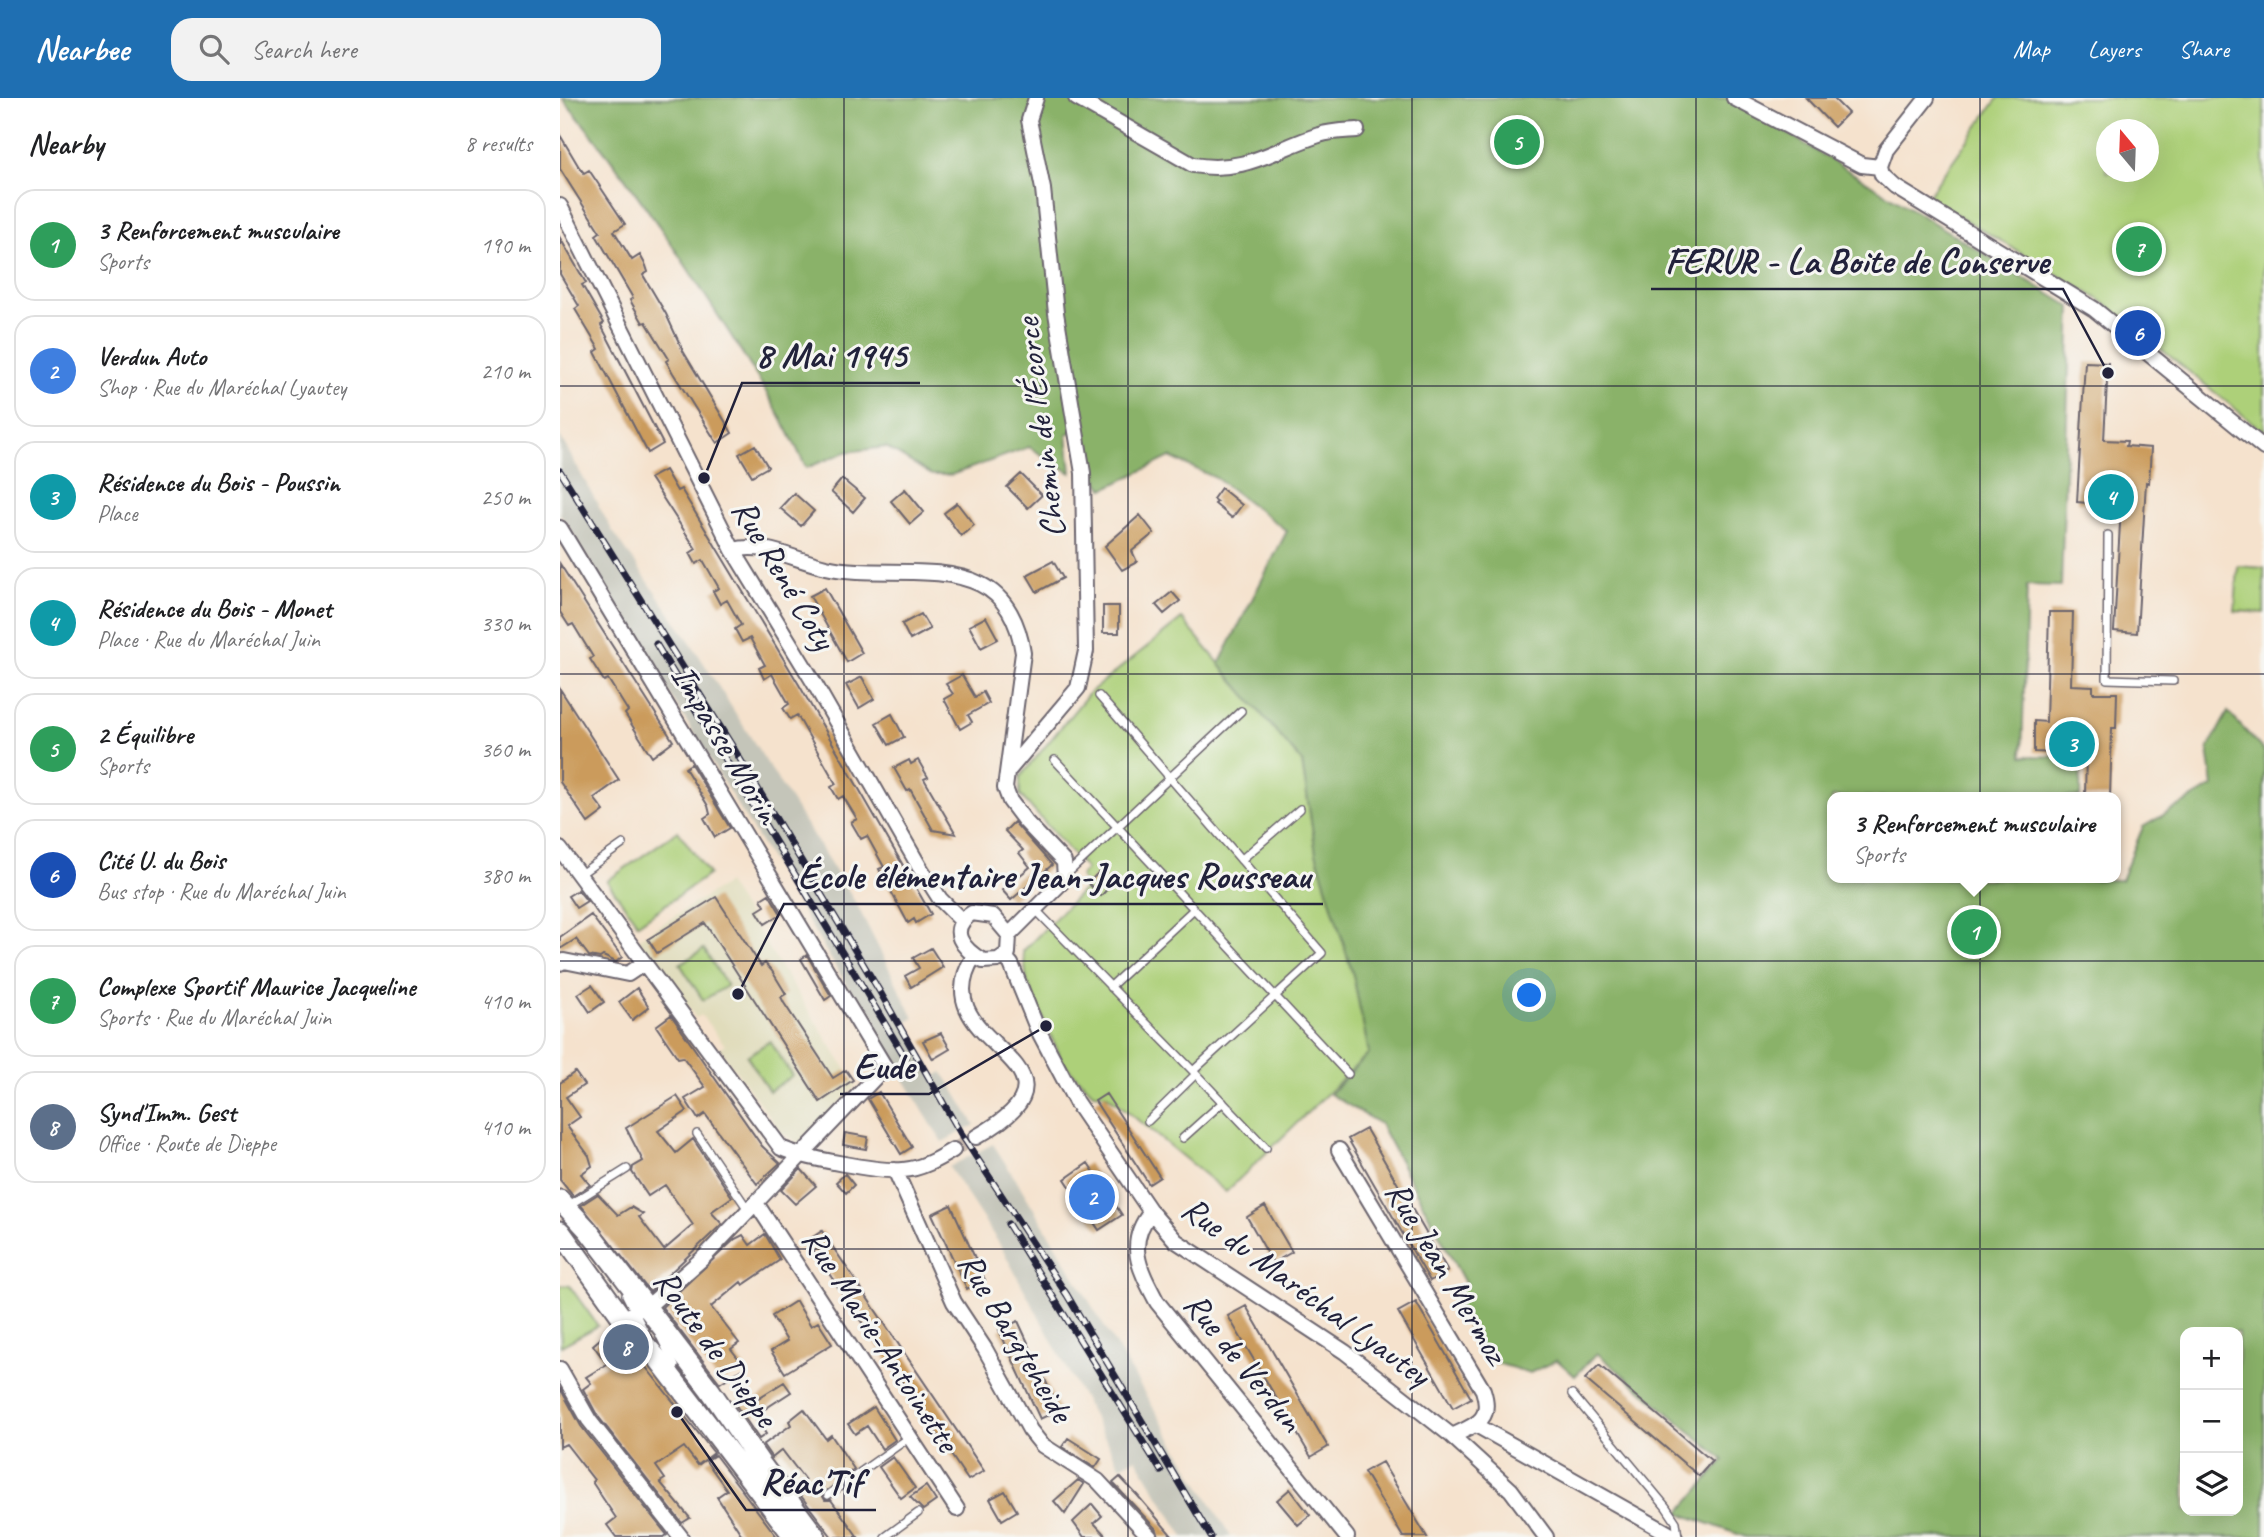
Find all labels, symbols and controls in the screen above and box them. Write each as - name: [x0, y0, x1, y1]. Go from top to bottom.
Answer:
- search box: [171, 18, 661, 81]
- text: Nearbee: [35, 28, 129, 70]
- icon: search: [195, 30, 233, 68]
- text: Search here: [251, 33, 357, 66]
- text: Map: [2013, 34, 2050, 64]
- text: Layers: [2088, 34, 2141, 64]
- text: Share: [2179, 34, 2229, 64]
- pin: 5: [1494, 116, 1540, 168]
- north arrow: [2096, 119, 2159, 182]
- text: Nearby: [28, 125, 104, 163]
- text: 8 results: [465, 129, 532, 158]
- text: 3 Renforcement musculaire: [97, 214, 339, 247]
- pin: 7: [2116, 223, 2162, 275]
- text: 1: [48, 231, 58, 260]
- text: 190 m: [481, 231, 530, 260]
- callout: FERUR - La Boite de Conserve: [1651, 231, 2063, 289]
- text: FERUR - La Boite de Conserve: [1665, 237, 2052, 284]
- text: Sports: [97, 247, 149, 276]
- pin: 6: [2115, 307, 2161, 359]
- street label: Chemin de l'Écorce: [1004, 313, 1076, 540]
- callout: 8 Mai 1945: [742, 325, 920, 383]
- text: 8 Mai 1945: [756, 331, 909, 378]
- text: Verdun Auto: [97, 340, 206, 373]
- text: 2: [48, 357, 58, 386]
- text: 210 m: [481, 357, 530, 386]
- text: Shop · Rue du Maréchal Lyautey: [97, 373, 346, 402]
- text: Résidence du Bois - Poussin: [97, 466, 340, 499]
- pin: 4: [2088, 471, 2134, 523]
- text: 3: [48, 483, 58, 512]
- text: 250 m: [481, 483, 530, 512]
- street label: Rue René Coty: [722, 491, 847, 659]
- text: Place: [97, 499, 137, 528]
- text: Résidence du Bois - Monet: [97, 592, 332, 625]
- text: 4: [48, 609, 58, 638]
- text: 330 m: [481, 609, 530, 638]
- text: Place · Rue du Maréchal Juin: [97, 625, 320, 654]
- street label: Impasse Morin: [661, 656, 792, 834]
- text: 2 Équilibre: [97, 718, 193, 751]
- pin: 3: [2049, 718, 2095, 770]
- text: 5: [48, 735, 58, 764]
- text: 360 m: [481, 735, 530, 764]
- text: Sports: [97, 751, 149, 780]
- popup: [1827, 792, 2121, 883]
- text: 3 Renforcement musculaire: [1853, 807, 2095, 840]
- text: Sports: [1853, 840, 1905, 869]
- text: Cité U. du Bois: [97, 844, 225, 877]
- callout: École élémentaire Jean-Jacques Rousseau: [784, 846, 1323, 904]
- text: École élémentaire Jean-Jacques Rousseau: [798, 852, 1313, 899]
- text: 6: [48, 861, 58, 890]
- text: 380 m: [481, 861, 530, 890]
- text: Bus stop · Rue du Maréchal Juin: [97, 877, 346, 906]
- pin: 1: [1951, 906, 1997, 958]
- text: Complexe Sportif Maurice Jacqueline: [97, 970, 416, 1003]
- your location: [1512, 978, 1546, 1012]
- text: 7: [48, 987, 58, 1016]
- text: 410 m: [481, 987, 530, 1016]
- text: Sports · Rue du Maréchal Juin: [97, 1003, 331, 1032]
- callout: Eude: [840, 1036, 929, 1094]
- text: Eude: [854, 1042, 917, 1089]
- text: Synd'Imm. Gest: [97, 1096, 236, 1129]
- text: 8: [48, 1113, 58, 1142]
- text: 410 m: [481, 1113, 530, 1142]
- text: Office · Route de Dieppe: [97, 1129, 276, 1158]
- pin: 2: [1069, 1171, 1115, 1223]
- street label: Rue Jean Mermoz: [1375, 1173, 1521, 1375]
- street label: Rue du Maréchal Lyautey: [1173, 1186, 1442, 1398]
- street label: Rue Marie-Antoinette: [792, 1220, 971, 1462]
- street label: Rue Bargteheide: [948, 1244, 1086, 1432]
- street label: Route de Dieppe: [643, 1260, 790, 1438]
- street label: Rue de Verdun: [1174, 1283, 1315, 1442]
- pin: 8: [603, 1321, 649, 1373]
- map controls: [2180, 1327, 2243, 1516]
- button: +: [2180, 1327, 2243, 1390]
- button: −: [2180, 1390, 2243, 1453]
- callout: Réac'Tif: [746, 1452, 876, 1510]
- button: layers: [2180, 1453, 2243, 1516]
- text: Réac'Tif: [760, 1458, 870, 1505]

